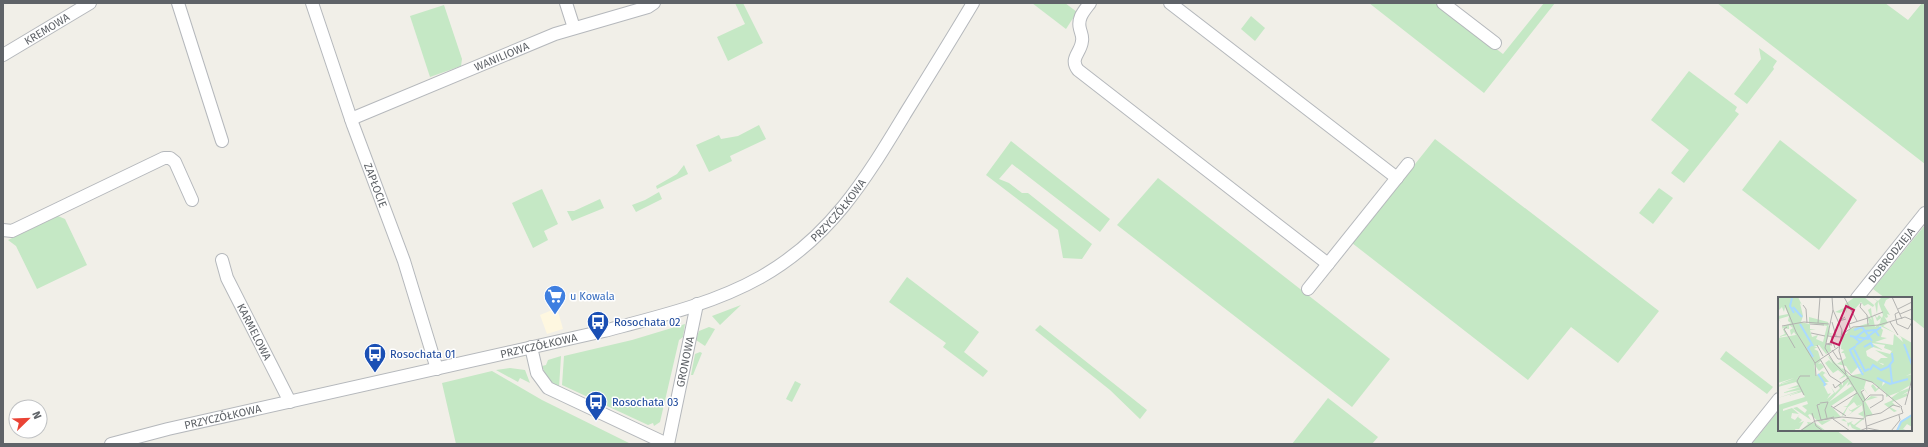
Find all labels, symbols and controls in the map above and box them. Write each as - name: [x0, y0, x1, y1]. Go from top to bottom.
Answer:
- street label: KREMOWA: [22, 10, 73, 48]
- street label: WANILIOWA: [472, 39, 532, 74]
- street label: ZAPŁOCIE: [361, 161, 389, 210]
- street label: PRZYCZÓŁKOWA: [808, 176, 869, 245]
- street label: DOBRODZIEJA: [1866, 225, 1918, 286]
- supermarket icon: u Kowala: [542, 283, 568, 316]
- place label: u Kowala: [570, 290, 615, 303]
- inset map: [1778, 297, 1912, 431]
- street label: KARMELOWA: [234, 301, 274, 363]
- bus stop icon: Rosochata 02: [585, 309, 611, 342]
- place label: Rosochata 02: [614, 316, 680, 329]
- street label: PRZYCZÓŁKOWA: [499, 331, 579, 361]
- street label: GRONOWA: [674, 335, 697, 388]
- bus stop icon: Rosochata 01: [362, 341, 388, 374]
- place label: Rosochata 01: [390, 348, 456, 361]
- bus stop icon: Rosochata 03: [583, 389, 609, 422]
- place label: Rosochata 03: [612, 396, 678, 409]
- north arrow: [8, 399, 48, 439]
- street label: PRZYCZÓŁKOWA: [183, 402, 263, 432]
- text: N: [29, 409, 44, 421]

